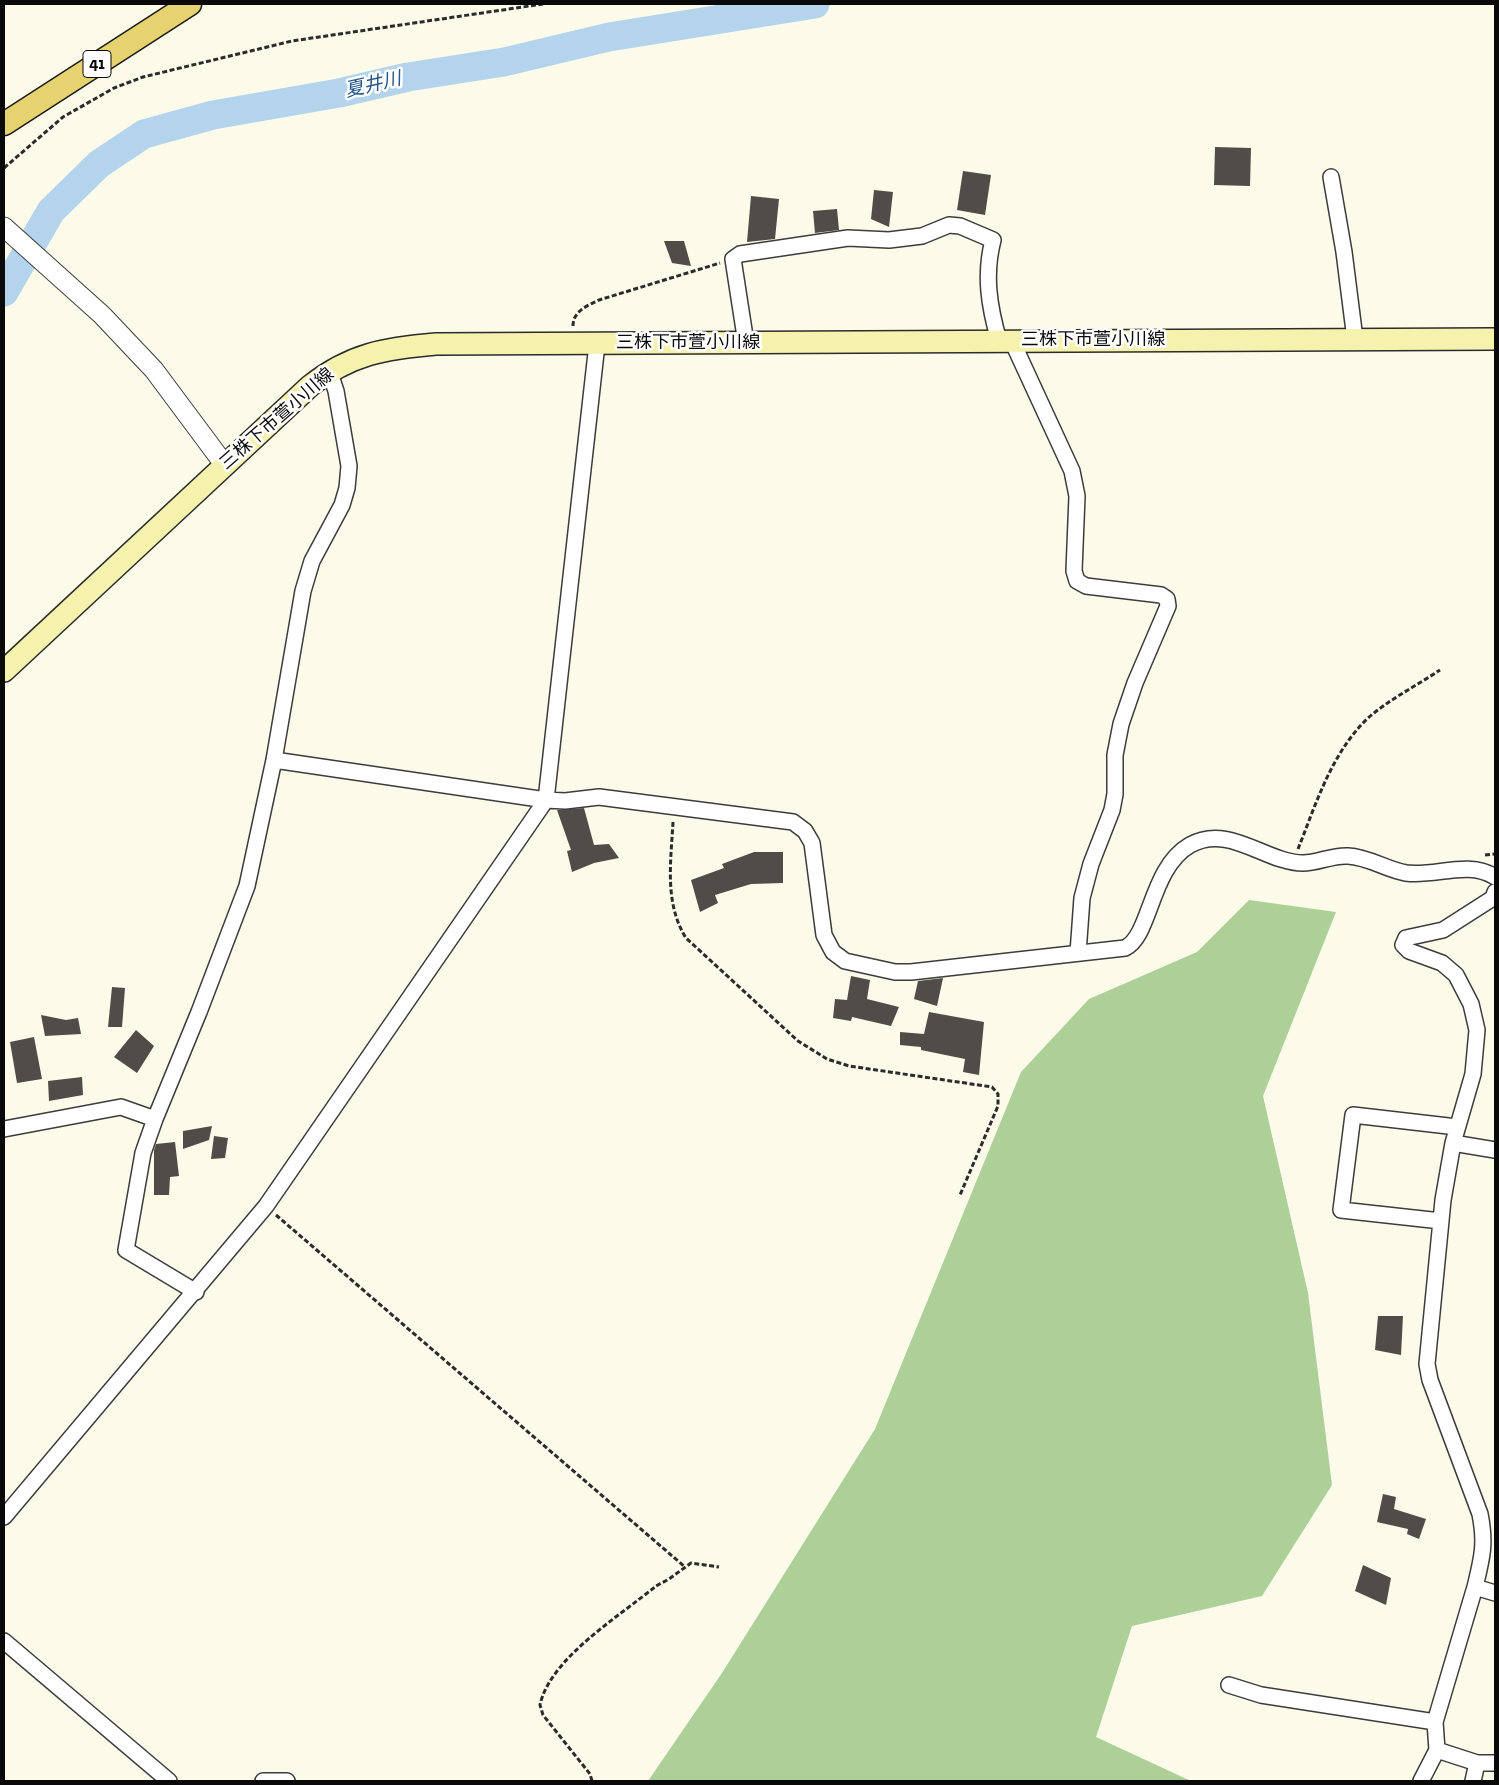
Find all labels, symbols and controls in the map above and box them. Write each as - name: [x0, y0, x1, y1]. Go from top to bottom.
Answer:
- road number: 41: [83, 51, 111, 78]
- water label: 夏井川: [343, 67, 403, 103]
- street label: 三株下市萱小川線: [1021, 329, 1165, 351]
- street label: 三株下市萱小川線: [616, 332, 760, 354]
- street label: 三株下市萱小川線: [216, 364, 338, 474]

